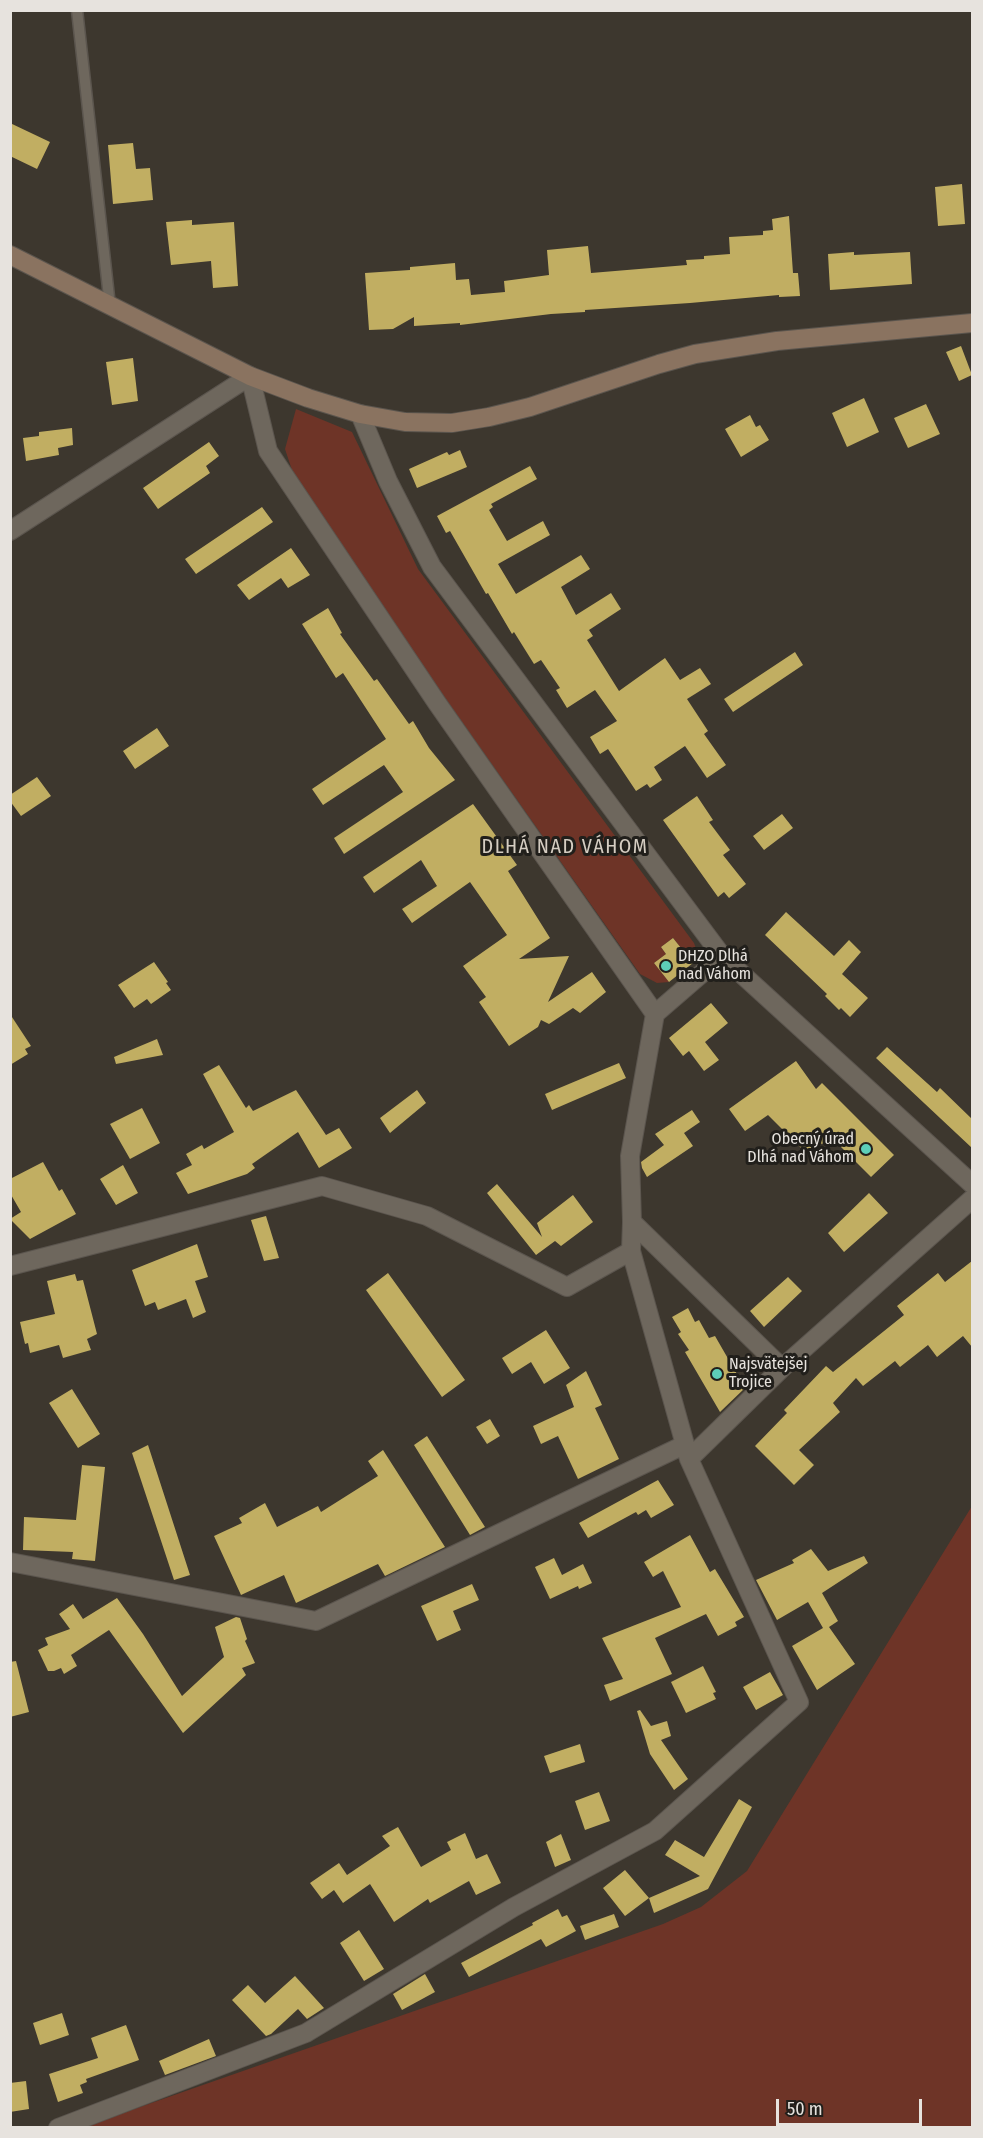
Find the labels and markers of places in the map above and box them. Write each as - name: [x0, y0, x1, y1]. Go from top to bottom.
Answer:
- place label: DHZO Dlhá nad Váhom: [678, 947, 751, 985]
- marker: DHZO Dlhá nad Váhom: [659, 959, 673, 973]
- place label: Obecný úrad Dlhá nad Váhom: [747, 1130, 854, 1168]
- marker: Obecný úrad Dlhá nad Váhom: [859, 1142, 873, 1156]
- place label: Najsvätejšej Trojice: [729, 1355, 807, 1393]
- marker: Najsvätejšej Trojice: [710, 1367, 724, 1381]

